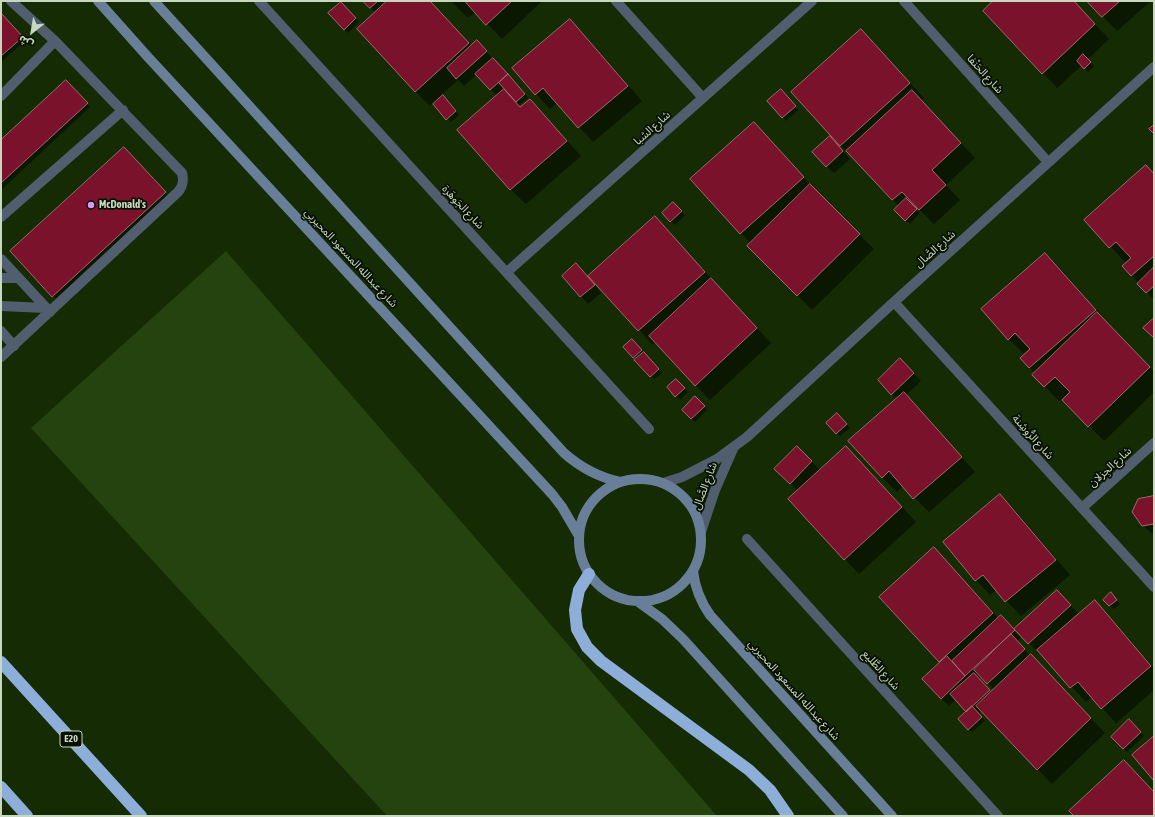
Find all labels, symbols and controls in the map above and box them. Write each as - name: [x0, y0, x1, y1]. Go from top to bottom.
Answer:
- north arrow: [12, 12, 52, 52]
- text: ش: [16, 33, 35, 51]
- street label: شارع الحَنْفا: [964, 52, 1006, 96]
- street label: شارع الشبا: [631, 108, 673, 148]
- street label: شارع الجَوهَرة: [439, 182, 487, 232]
- place label: McDonald's: [99, 198, 146, 212]
- marker: McDonald's: [86, 200, 96, 210]
- street label: شارع عبدالله المسعود المحيربي: [302, 206, 400, 310]
- street label: شارع الصَّال: [912, 227, 958, 271]
- street label: شارع الرُّوشِنة: [1010, 412, 1056, 462]
- street label: شارع الجِزلان: [1086, 444, 1134, 490]
- street label: شارع الصَّال: [690, 460, 720, 512]
- street label: شارع عبدالله المسعود المحيربي: [745, 637, 843, 743]
- street label: شارع الطَّليع: [860, 647, 902, 693]
- road number: E20: [60, 731, 82, 747]

